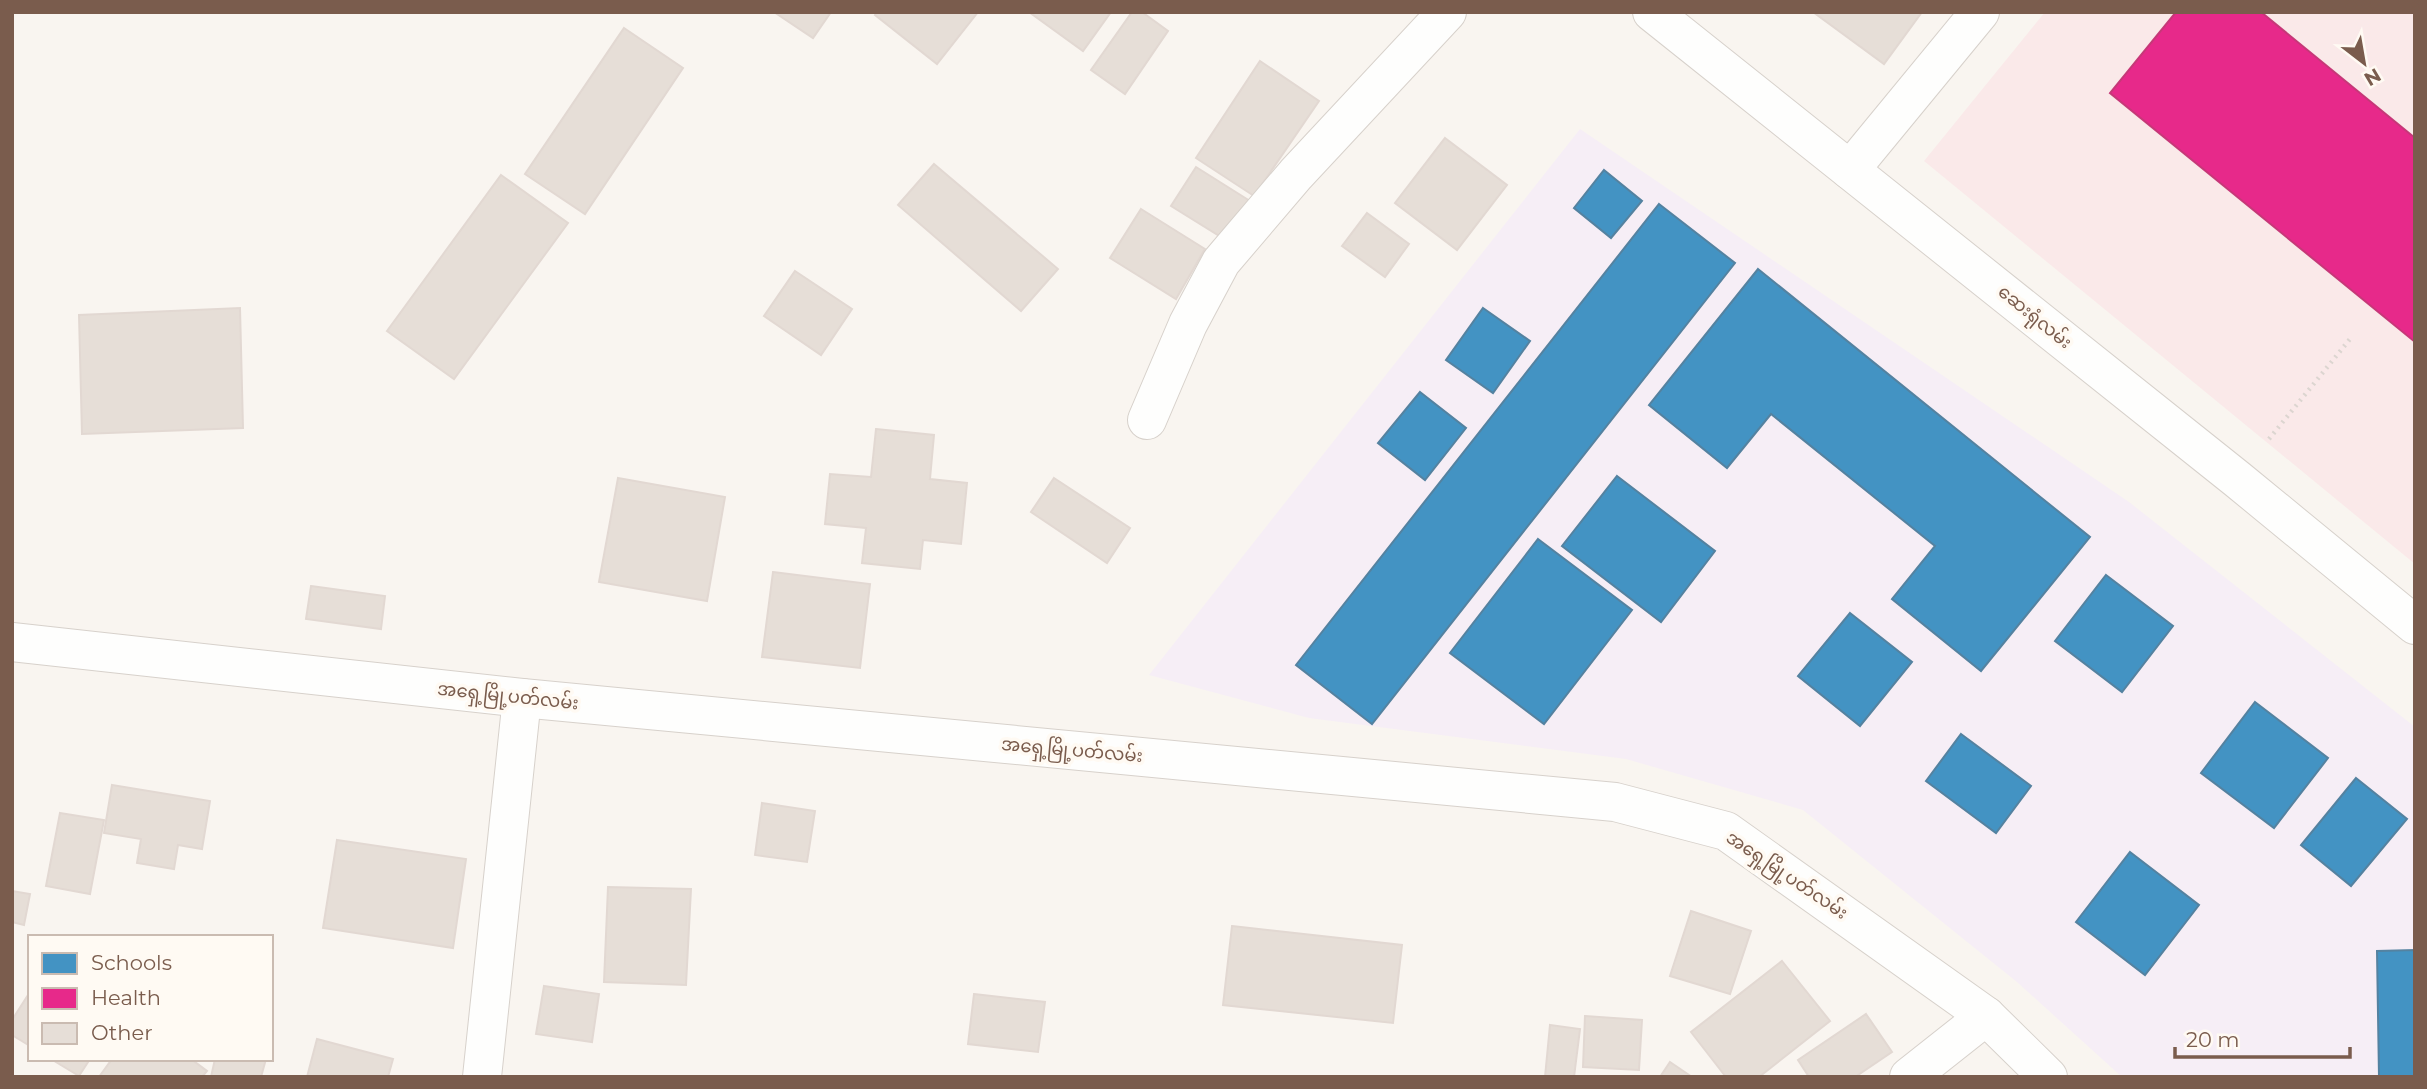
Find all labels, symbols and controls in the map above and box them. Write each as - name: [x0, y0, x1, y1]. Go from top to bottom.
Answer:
- north arrow: [2329, 28, 2399, 98]
- text: N: [2360, 63, 2385, 91]
- street label: ဆေးရုံလမ်း: [1991, 279, 2078, 357]
- street label: အရှေ့မြို့ပတ်လမ်း: [436, 675, 580, 718]
- street label: အရှေ့မြို့ပတ်လမ်း: [1000, 730, 1144, 771]
- street label: အရှေ့မြို့ပတ်လမ်း: [1720, 824, 1854, 927]
- legend: [28, 935, 273, 1061]
- text: Schools: [91, 950, 172, 975]
- text: Health: [91, 985, 161, 1010]
- scale bar: [2175, 1016, 2350, 1060]
- text: Other: [91, 1020, 153, 1045]
- text: 20 m: [2186, 1027, 2240, 1052]

